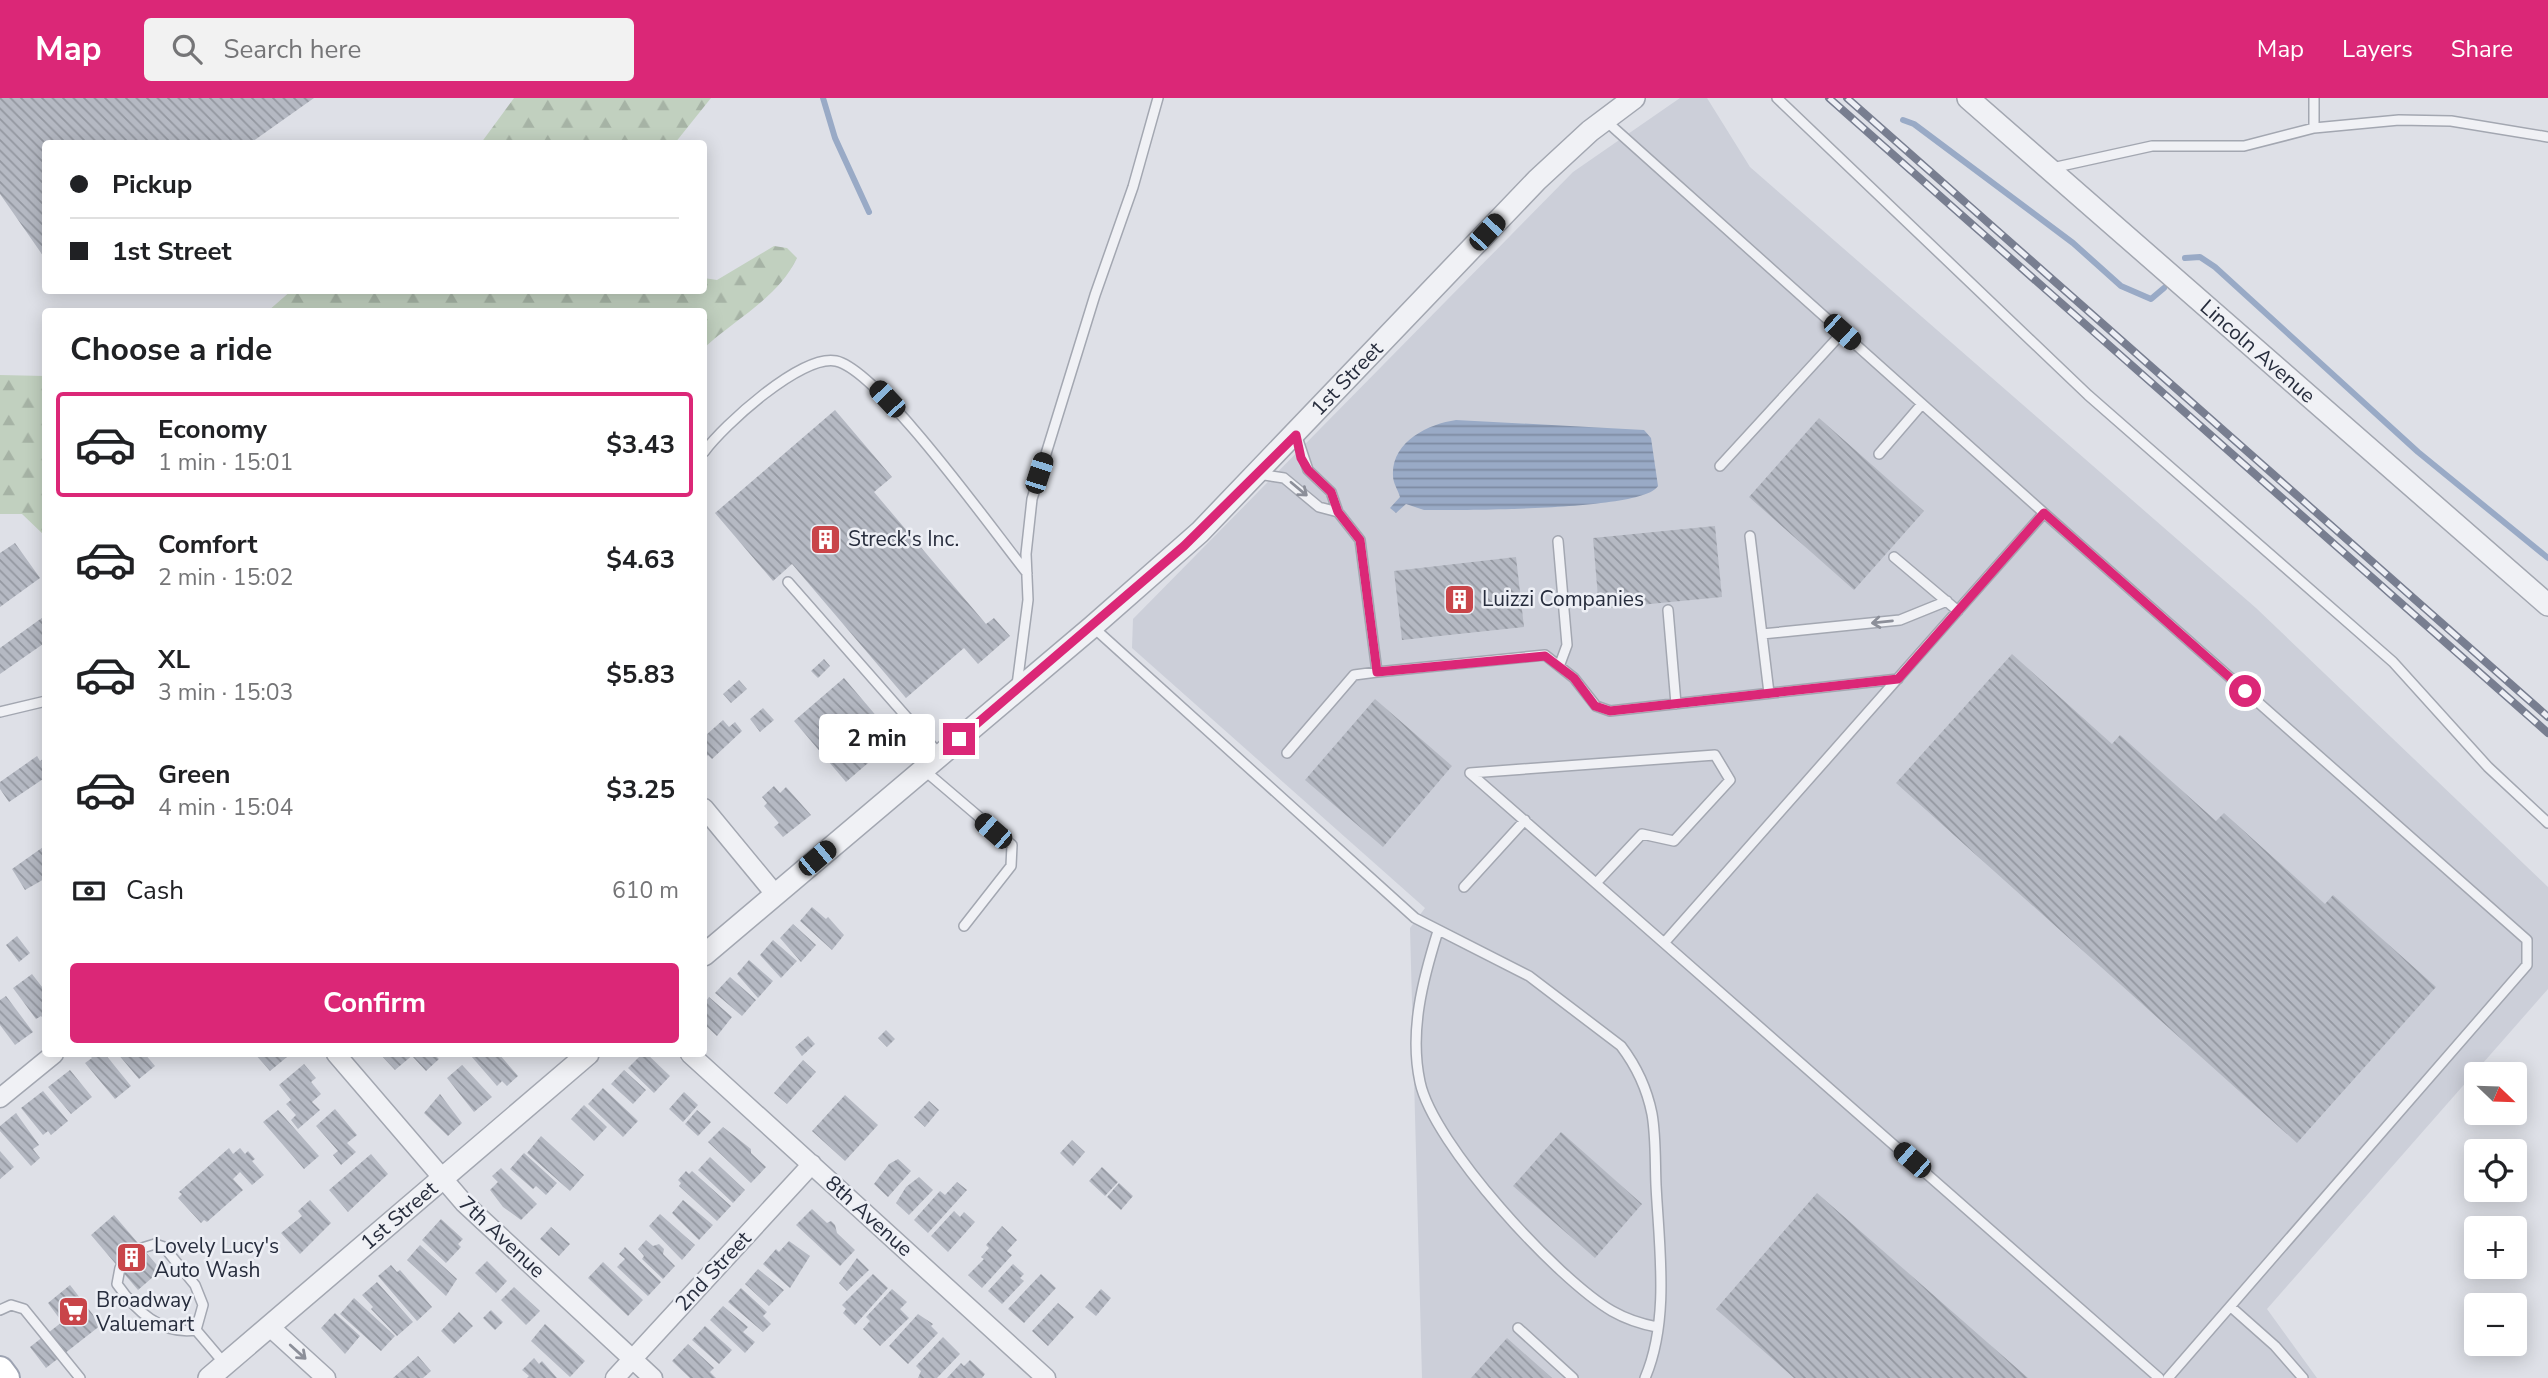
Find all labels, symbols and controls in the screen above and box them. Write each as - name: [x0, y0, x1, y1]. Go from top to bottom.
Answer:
- search box: [144, 18, 634, 81]
- text: Map: [35, 27, 102, 72]
- icon: search: [168, 30, 206, 68]
- text: Search here: [224, 32, 361, 67]
- text: Map: [2257, 33, 2304, 65]
- text: Layers: [2342, 33, 2413, 65]
- text: Share: [2451, 33, 2513, 65]
- text: Pickup: [112, 167, 192, 202]
- car: [1465, 209, 1510, 255]
- text: 1st Street: [112, 234, 232, 269]
- street label: Lincoln Avenue: [2194, 293, 2321, 409]
- car: [1820, 310, 1865, 354]
- text: Choose a ride: [70, 328, 272, 371]
- street label: 1st Street: [1304, 335, 1389, 422]
- car: [865, 376, 910, 422]
- text: Economy: [158, 412, 267, 447]
- icon: car: [74, 413, 137, 476]
- text: $3.43: [606, 427, 675, 462]
- text: 1 min · 15:01: [158, 447, 293, 478]
- car: [1023, 450, 1056, 496]
- one-way arrow: [1290, 482, 1308, 497]
- building icon: Streck's Inc.: [808, 522, 842, 556]
- place label: Streck's Inc.: [848, 525, 959, 553]
- text: Comfort: [158, 527, 258, 562]
- icon: car: [74, 528, 137, 591]
- text: $4.63: [606, 542, 675, 577]
- text: 2 min · 15:02: [158, 562, 293, 593]
- building icon: Luizzi Companies: [1442, 582, 1476, 616]
- place label: Luizzi Companies: [1482, 585, 1644, 613]
- one-way arrow: [1871, 615, 1894, 628]
- text: XL: [158, 642, 190, 677]
- icon: car: [74, 643, 137, 706]
- text: $5.83: [606, 657, 675, 692]
- route start: [2229, 675, 2261, 707]
- text: 3 min · 15:03: [158, 677, 293, 708]
- callout: 2 min: [819, 714, 934, 764]
- text: 2 min: [847, 723, 907, 754]
- route end: [943, 723, 975, 755]
- text: Green: [158, 757, 231, 792]
- icon: car: [74, 758, 137, 821]
- text: $3.25: [606, 772, 675, 807]
- text: 4 min · 15:04: [158, 792, 293, 823]
- car: [971, 809, 1016, 853]
- car: [795, 836, 840, 880]
- icon: cash: [70, 872, 108, 910]
- text: Cash: [126, 873, 184, 908]
- text: 610 m: [612, 875, 679, 906]
- button: Confirm: [70, 963, 679, 1043]
- north arrow: [2464, 1062, 2527, 1125]
- map controls: [2464, 1062, 2527, 1356]
- car: [1890, 1138, 1935, 1182]
- button: locate: [2464, 1139, 2527, 1202]
- street label: 8th Avenue: [819, 1169, 919, 1263]
- street label: 1st Street: [355, 1174, 444, 1256]
- street label: 7th Avenue: [453, 1190, 551, 1284]
- button: +: [2464, 1216, 2527, 1279]
- street label: 2nd Street: [669, 1225, 758, 1317]
- place label: Lovely Lucy's Auto Wash: [154, 1232, 279, 1284]
- building icon: Lovely Lucy's Auto Wash: [114, 1241, 148, 1275]
- place label: Broadway Valuemart: [95, 1286, 195, 1338]
- button: −: [2464, 1293, 2527, 1356]
- supermarket icon: Broadway Valuemart: [56, 1295, 90, 1329]
- one-way arrow: [289, 1344, 306, 1361]

